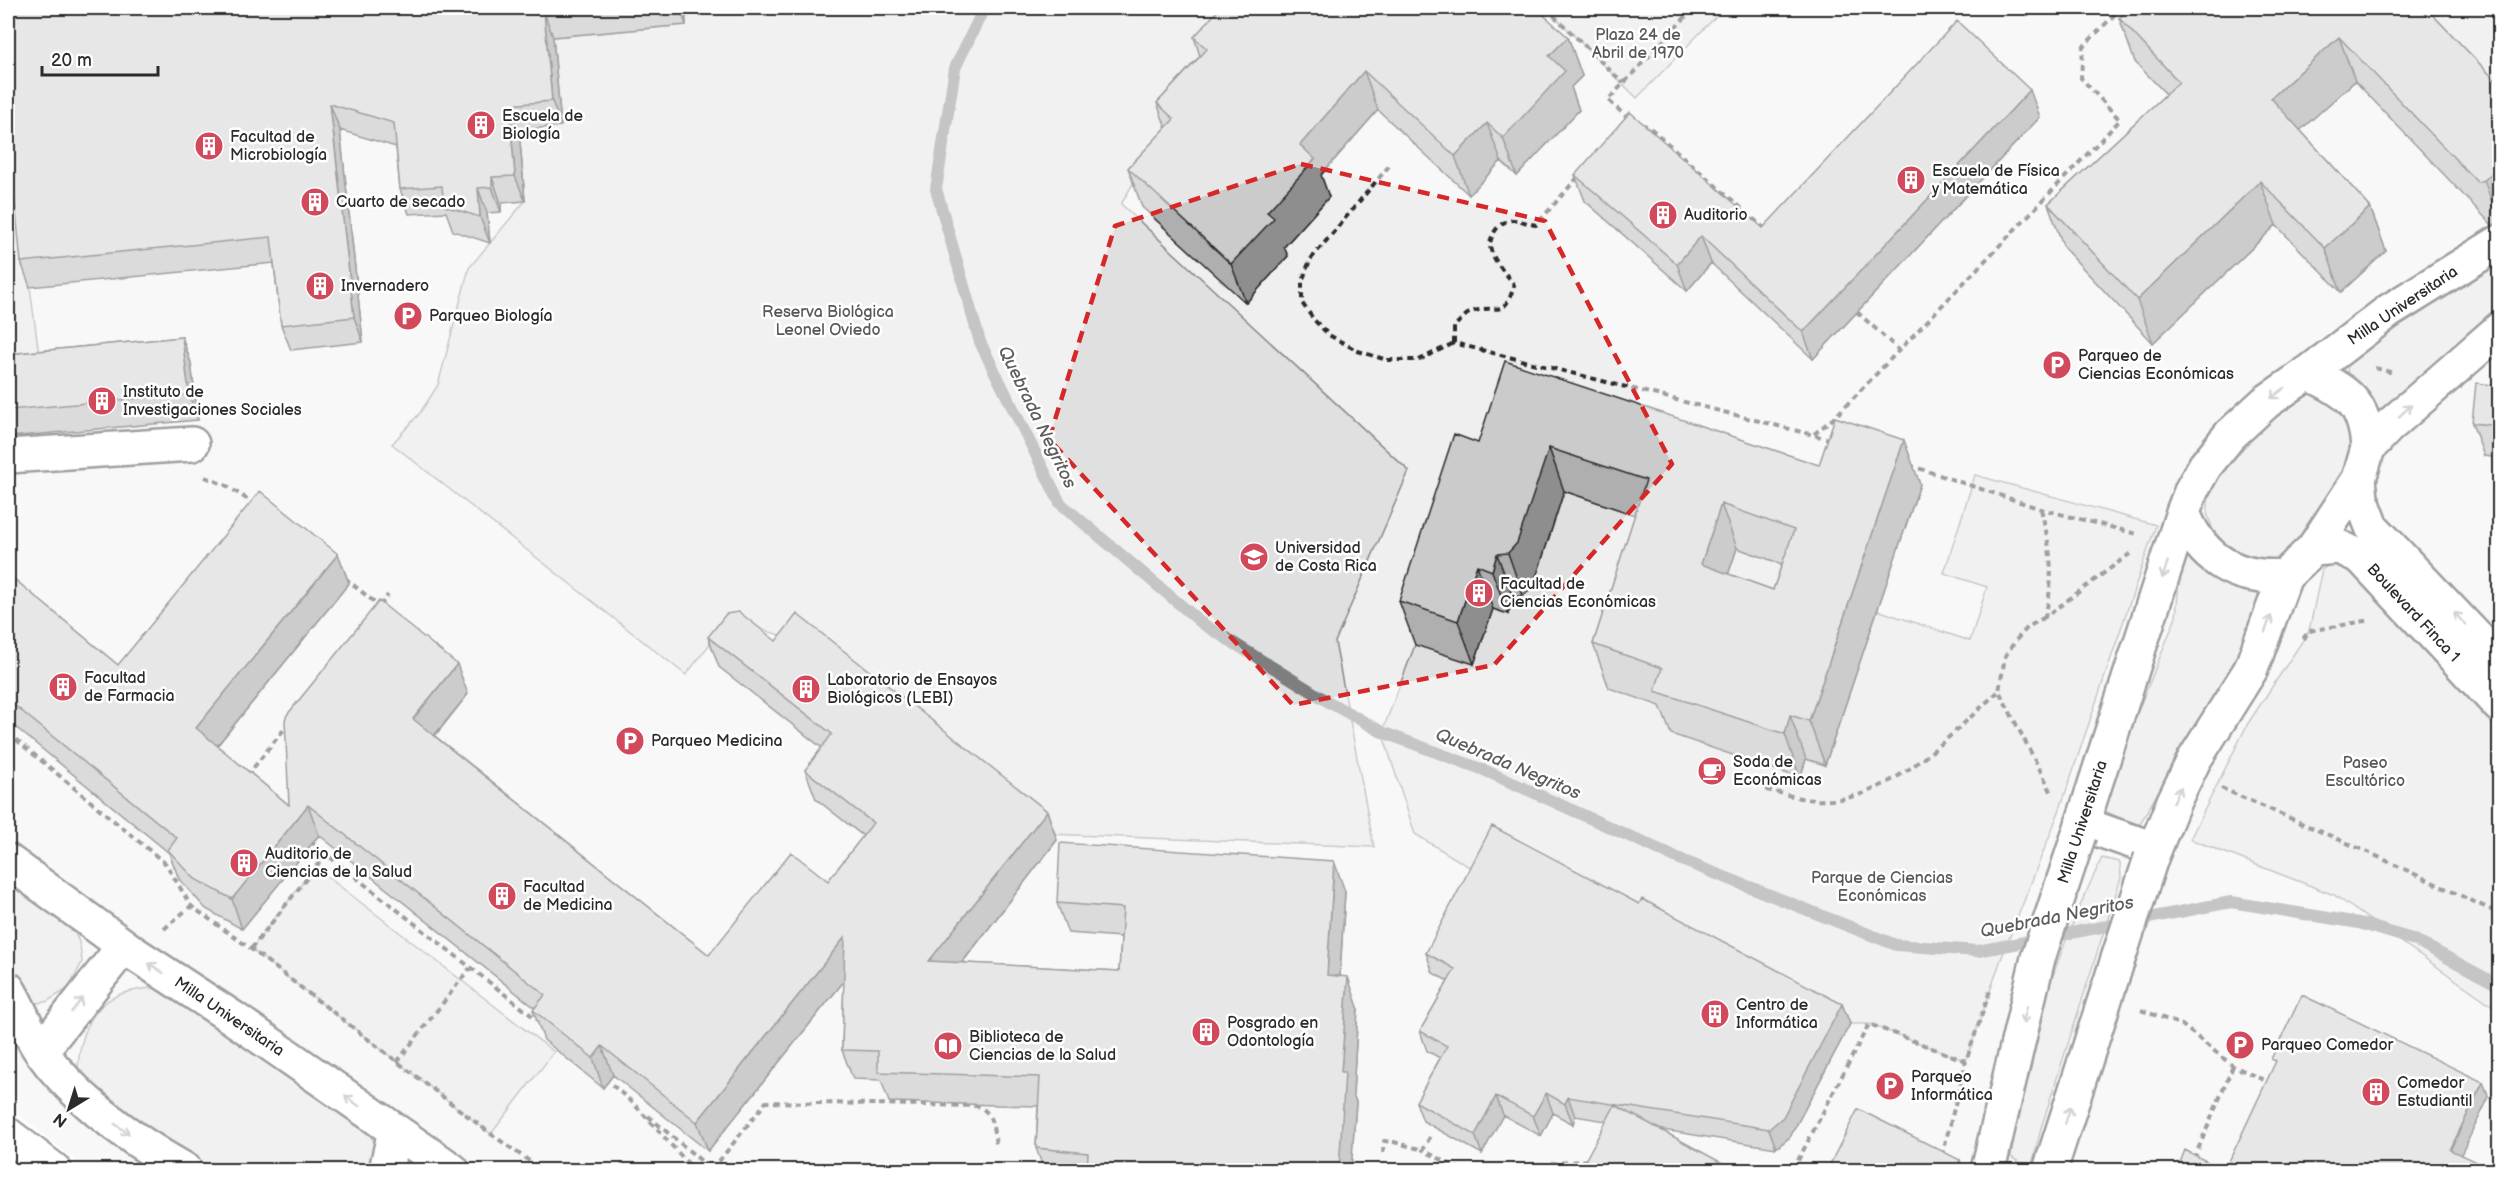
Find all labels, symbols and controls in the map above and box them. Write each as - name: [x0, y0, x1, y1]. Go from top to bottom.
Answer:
- park label: Plaza 24 de Abril de 1970: [1592, 26, 1684, 63]
- scale bar: [42, 39, 158, 77]
- text: 20 m: [51, 50, 92, 71]
- place label: Escuela de Biología: [502, 107, 583, 144]
- building icon: Escuela de Biología: [465, 109, 497, 141]
- place label: Facultad de Microbiología: [230, 128, 327, 165]
- building icon: Facultad de Microbiología: [193, 130, 225, 162]
- place label: Escuela de Física y Matemática: [1931, 162, 2060, 199]
- building icon: Escuela de Física y Matemática: [1895, 164, 1927, 196]
- building icon: Cuarto de secado: [299, 186, 331, 218]
- place label: Cuarto de secado: [336, 193, 465, 212]
- building icon: Auditorio: [1647, 199, 1679, 231]
- place label: Auditorio: [1684, 206, 1748, 225]
- street label: Milla Universitaria: [2344, 262, 2462, 350]
- building icon: Invernadero: [304, 270, 336, 302]
- place label: Invernadero: [341, 277, 429, 296]
- parking icon: Parqueo Biología: [392, 300, 424, 332]
- park label: Reserva Biológica Leonel Oviedo: [762, 303, 894, 340]
- place label: Parqueo Biología: [429, 307, 553, 326]
- water label: Quebrada Negritos: [993, 342, 1081, 492]
- place label: Parqueo de Ciencias Económicas: [2078, 347, 2234, 384]
- parking icon: Parqueo de Ciencias Económicas: [2041, 349, 2073, 381]
- place label: Instituto de Investigaciones Sociales: [123, 383, 302, 420]
- building icon: Instituto de Investigaciones Sociales: [86, 385, 118, 417]
- one-way arrow: [2270, 386, 2286, 399]
- one-way arrow: [2397, 404, 2412, 418]
- place label: Universidad de Costa Rica: [1275, 539, 1377, 576]
- school or university icon: Universidad de Costa Rica: [1238, 541, 1270, 573]
- one-way arrow: [2159, 560, 2170, 579]
- street label: Boulevard Finca 1: [2363, 560, 2463, 666]
- place label: Facultad de Ciencias Económicas: [1500, 575, 1656, 612]
- building icon: Facultad de Ciencias Económicas: [1463, 577, 1495, 609]
- one-way arrow: [2452, 612, 2467, 627]
- one-way arrow: [2263, 615, 2274, 634]
- place label: Facultad de Farmacia: [84, 669, 174, 706]
- building icon: Facultad de Farmacia: [47, 671, 79, 703]
- place label: Laboratorio de Ensayos Biológicos (LEBI): [827, 671, 997, 708]
- building icon: Laboratorio de Ensayos Biológicos (LEBI): [790, 673, 822, 705]
- water label: Quebrada Negritos: [1432, 724, 1584, 804]
- parking icon: Parqueo Medicina: [614, 725, 646, 757]
- place label: Parqueo Medicina: [651, 732, 783, 751]
- place label: Soda de Económicas: [1733, 753, 1822, 790]
- park label: Paseo Escultórico: [2325, 754, 2405, 791]
- cafe icon: Soda de Económicas: [1696, 755, 1728, 787]
- street label: Milla Universitaria: [2054, 758, 2112, 886]
- one-way arrow: [2171, 787, 2183, 805]
- place label: Auditorio de Ciencias de la Salud: [265, 845, 412, 882]
- building icon: Auditorio de Ciencias de la Salud: [228, 847, 260, 879]
- park label: Parque de Ciencias Económicas: [1811, 869, 1953, 906]
- place label: Facultad de Medicina: [523, 878, 613, 915]
- building icon: Facultad de Medicina: [486, 880, 518, 912]
- water label: Quebrada Negritos: [1979, 892, 2136, 942]
- one-way arrow: [149, 962, 165, 974]
- street label: Milla Universitaria: [170, 973, 288, 1061]
- place label: Centro de Informática: [1736, 996, 1818, 1033]
- one-way arrow: [71, 997, 84, 1013]
- building icon: Centro de Informática: [1699, 998, 1731, 1030]
- one-way arrow: [2018, 1006, 2030, 1025]
- place label: Posgrado en Odontología: [1227, 1014, 1318, 1051]
- building icon: Posgrado en Odontología: [1190, 1016, 1222, 1048]
- place label: Biblioteca de Ciencias de la Salud: [969, 1028, 1116, 1065]
- parking icon: Parqueo Comedor: [2224, 1029, 2256, 1061]
- library icon: Biblioteca de Ciencias de la Salud: [932, 1030, 964, 1062]
- place label: Parqueo Comedor: [2261, 1036, 2394, 1055]
- place label: Parqueo Informática: [1911, 1068, 1993, 1105]
- parking icon: Parqueo Informática: [1874, 1070, 1906, 1102]
- place label: Comedor Estudiantil: [2397, 1074, 2472, 1111]
- building icon: Comedor Estudiantil: [2360, 1076, 2392, 1108]
- north arrow: [39, 1079, 99, 1139]
- one-way arrow: [345, 1095, 361, 1107]
- one-way arrow: [2063, 1106, 2074, 1125]
- text: N: [50, 1108, 71, 1131]
- one-way arrow: [114, 1123, 130, 1136]

